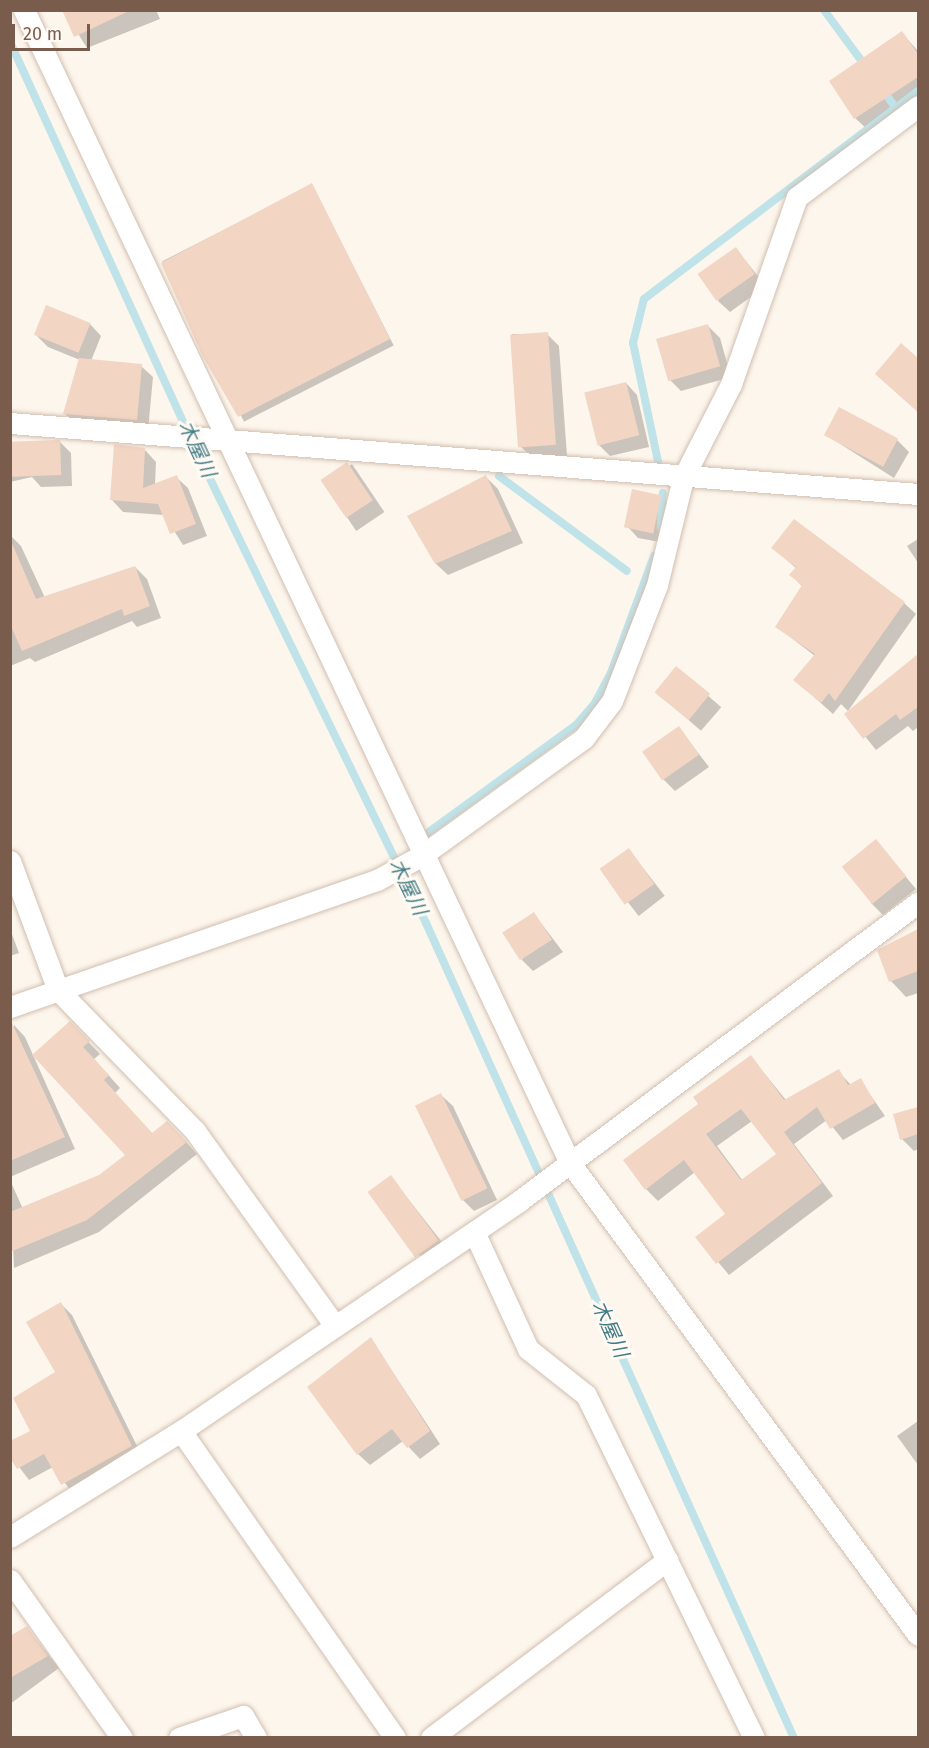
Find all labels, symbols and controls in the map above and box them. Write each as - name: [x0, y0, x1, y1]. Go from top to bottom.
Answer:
- scale bar: [15, 12, 93, 50]
- text: 20 m: [23, 23, 62, 45]
- water label: 木屋川: [173, 417, 221, 481]
- water label: 木屋川: [384, 855, 432, 919]
- water label: 木屋川: [587, 1297, 633, 1361]

